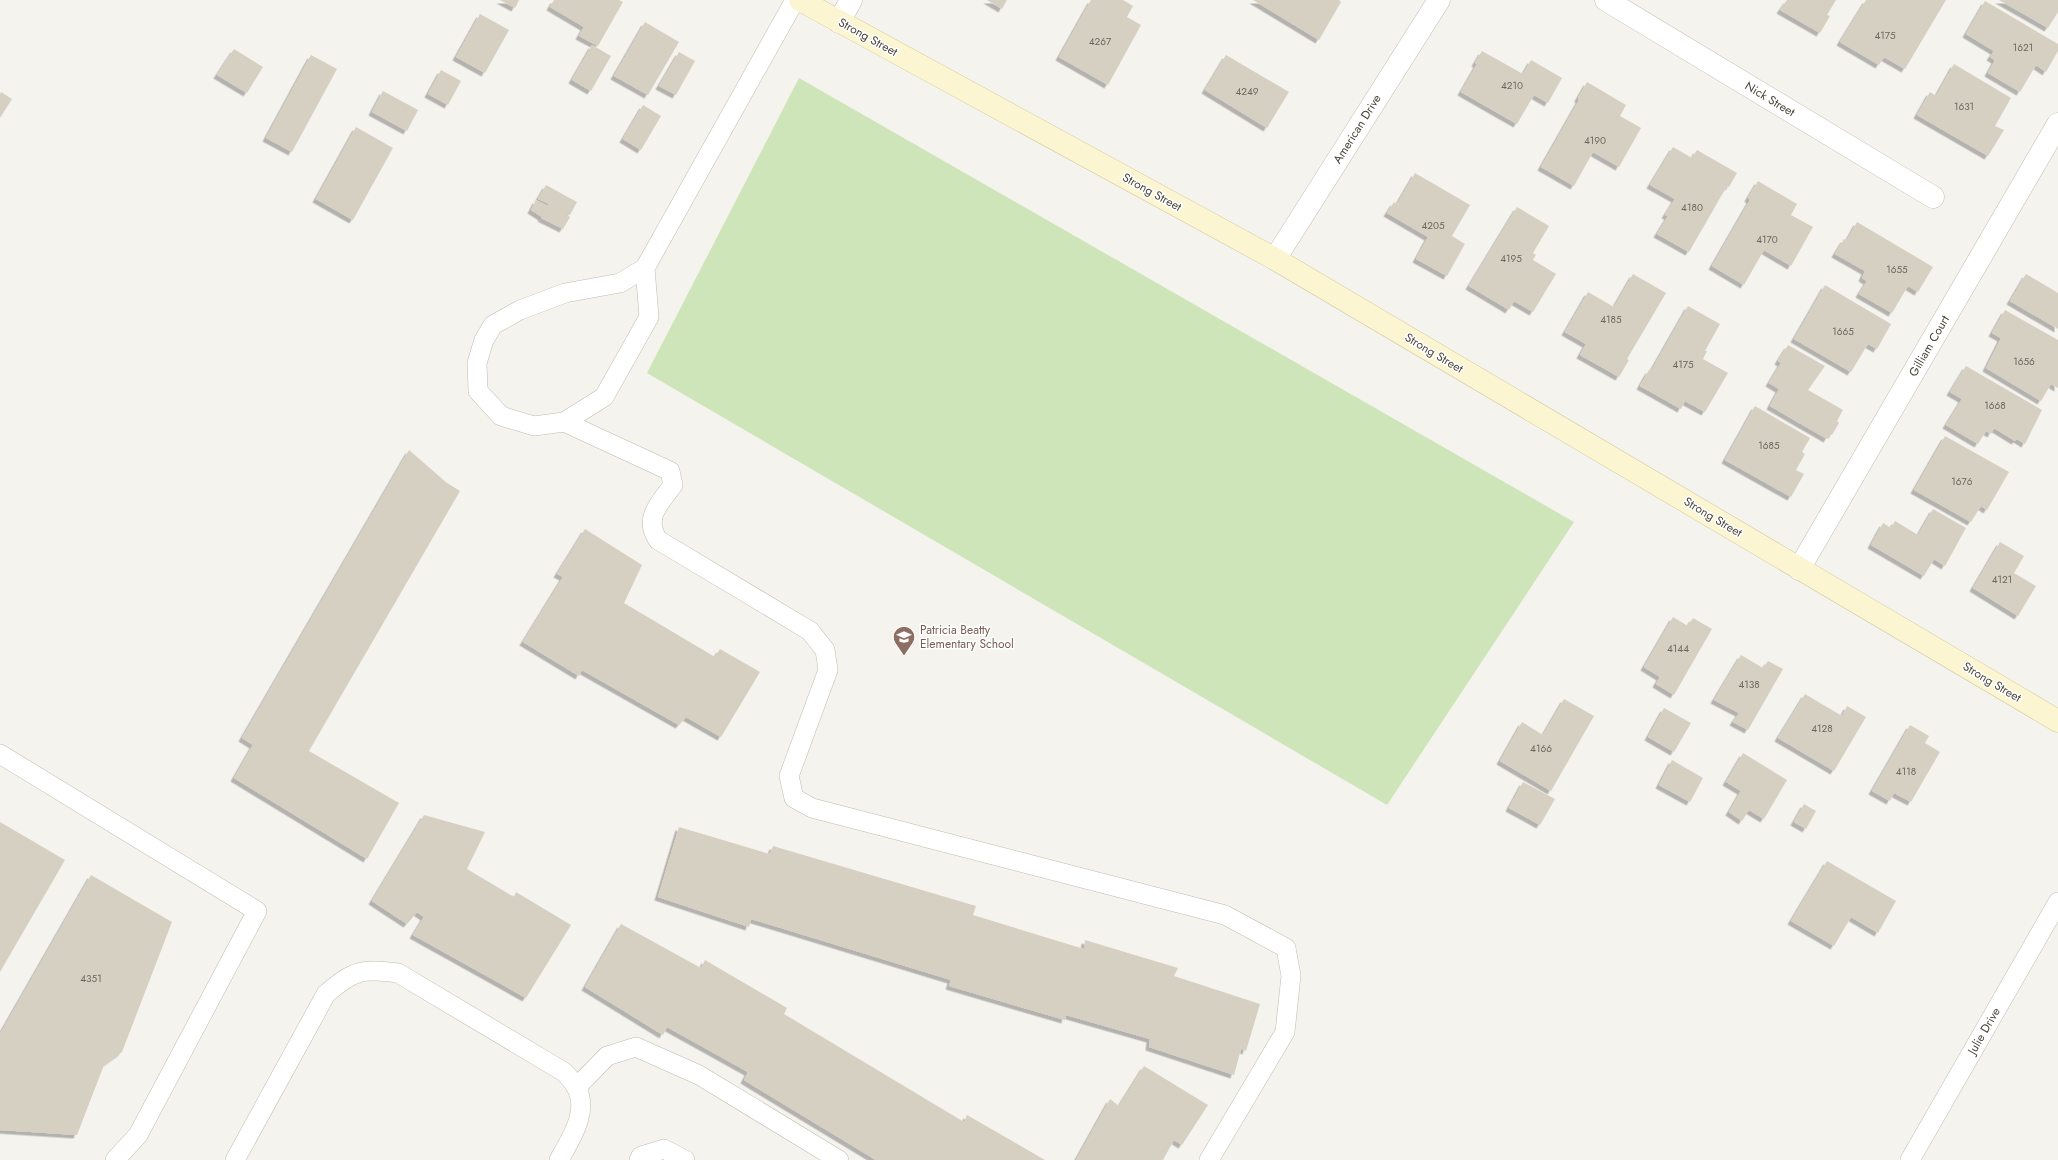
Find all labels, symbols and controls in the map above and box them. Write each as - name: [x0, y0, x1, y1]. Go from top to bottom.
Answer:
- street label: Strong Street: [835, 13, 901, 61]
- house number: 4175: [1874, 28, 1896, 43]
- house number: 4267: [1089, 34, 1112, 49]
- house number: 1621: [2013, 40, 2033, 55]
- street label: Nick Street: [1742, 77, 1799, 121]
- house number: 4210: [1501, 78, 1523, 93]
- house number: 4249: [1235, 84, 1259, 99]
- street label: American Drive: [1328, 91, 1386, 167]
- house number: 1631: [1954, 99, 1974, 114]
- house number: 4190: [1584, 133, 1606, 148]
- street label: Strong Street: [1119, 168, 1185, 216]
- house number: 4180: [1681, 200, 1703, 215]
- house number: 4205: [1421, 218, 1445, 233]
- house number: 4170: [1756, 232, 1778, 247]
- house number: 4195: [1500, 251, 1522, 266]
- house number: 1655: [1886, 262, 1908, 277]
- house number: 4185: [1600, 312, 1622, 327]
- street label: Gilliam Court: [1904, 312, 1954, 380]
- house number: 1665: [1832, 324, 1854, 339]
- street label: Strong Street: [1401, 328, 1467, 378]
- house number: 1656: [2013, 354, 2035, 369]
- house number: 4175: [1672, 357, 1694, 372]
- house number: 1668: [1984, 398, 2006, 413]
- house number: 1685: [1758, 438, 1780, 453]
- house number: 1676: [1951, 474, 1973, 489]
- street label: Strong Street: [1680, 492, 1746, 542]
- house number: 4121: [1992, 572, 2012, 587]
- place label: Patricia Beatty Elementary School: [920, 621, 1014, 653]
- school or university icon: Patricia Beatty Elementary School: [891, 624, 917, 657]
- house number: 4144: [1667, 641, 1689, 656]
- street label: Strong Street: [1959, 657, 2025, 707]
- house number: 4138: [1738, 677, 1760, 692]
- house number: 4128: [1811, 721, 1833, 736]
- house number: 4166: [1530, 741, 1552, 756]
- house number: 4118: [1896, 764, 1916, 779]
- house number: 4351: [80, 971, 102, 986]
- street label: Julie Drive: [1962, 1004, 2005, 1060]

